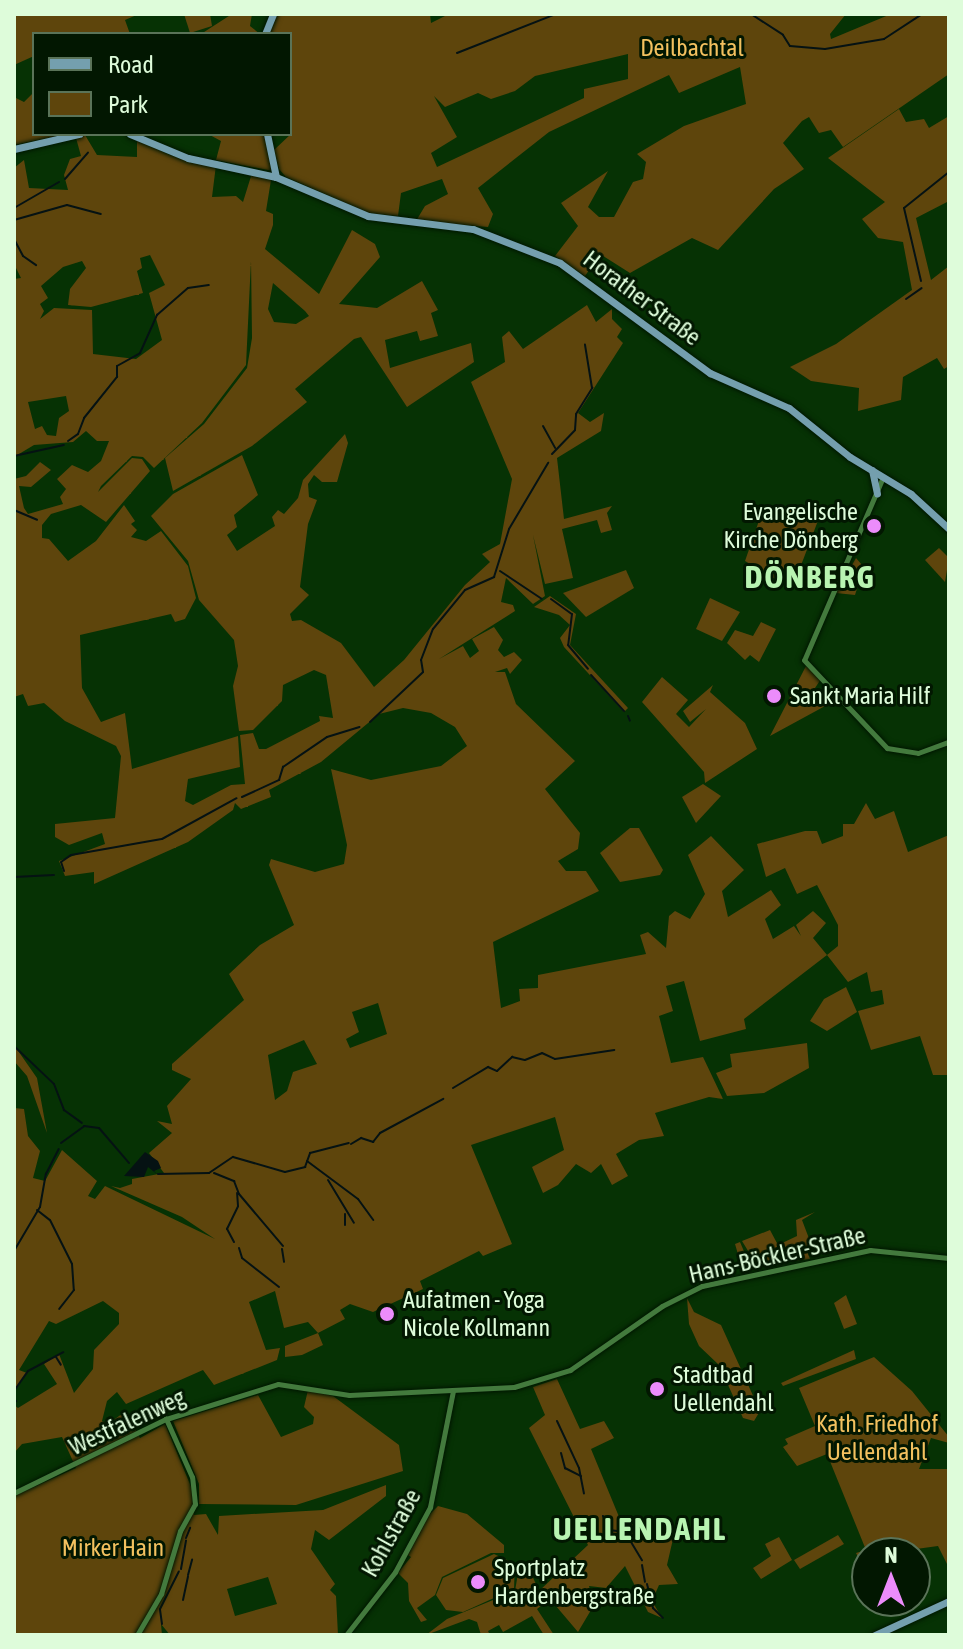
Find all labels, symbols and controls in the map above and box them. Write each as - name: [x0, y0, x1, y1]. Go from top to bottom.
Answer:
- legend: [32, 32, 292, 136]
- park label: Deilbachtal: [640, 34, 744, 62]
- text: Road: [108, 51, 154, 78]
- text: Park: [108, 91, 148, 118]
- street label: Horather Straße: [578, 244, 706, 352]
- place label: Evangelische Kirche Dönberg: [724, 498, 858, 554]
- marker: Evangelische Kirche Dönberg: [865, 517, 883, 535]
- district label: DÖNBERG: [745, 558, 875, 596]
- place label: Sankt Maria Hilf: [790, 682, 930, 710]
- marker: Sankt Maria Hilf: [765, 687, 783, 705]
- street label: Hans-Böckler-Straße: [686, 1221, 868, 1289]
- place label: Aufatmen - Yoga Nicole Kollmann: [403, 1286, 550, 1342]
- marker: Aufatmen - Yoga Nicole Kollmann: [378, 1305, 396, 1323]
- place label: Stadtbad Uellendahl: [673, 1361, 774, 1417]
- marker: Stadtbad Uellendahl: [648, 1380, 666, 1398]
- street label: Westfalenweg: [64, 1383, 190, 1461]
- park label: Kath. Friedhof Uellendahl: [816, 1410, 938, 1466]
- street label: Kohlstraße: [355, 1484, 427, 1582]
- district label: UELLENDAHL: [553, 1510, 727, 1548]
- park label: Mirker Hain: [62, 1534, 164, 1562]
- north arrow: [851, 1537, 931, 1617]
- text: N: [885, 1542, 897, 1568]
- place label: Sportplatz Hardenbergstraße: [494, 1554, 654, 1610]
- marker: Sportplatz Hardenbergstraße: [469, 1573, 487, 1591]

